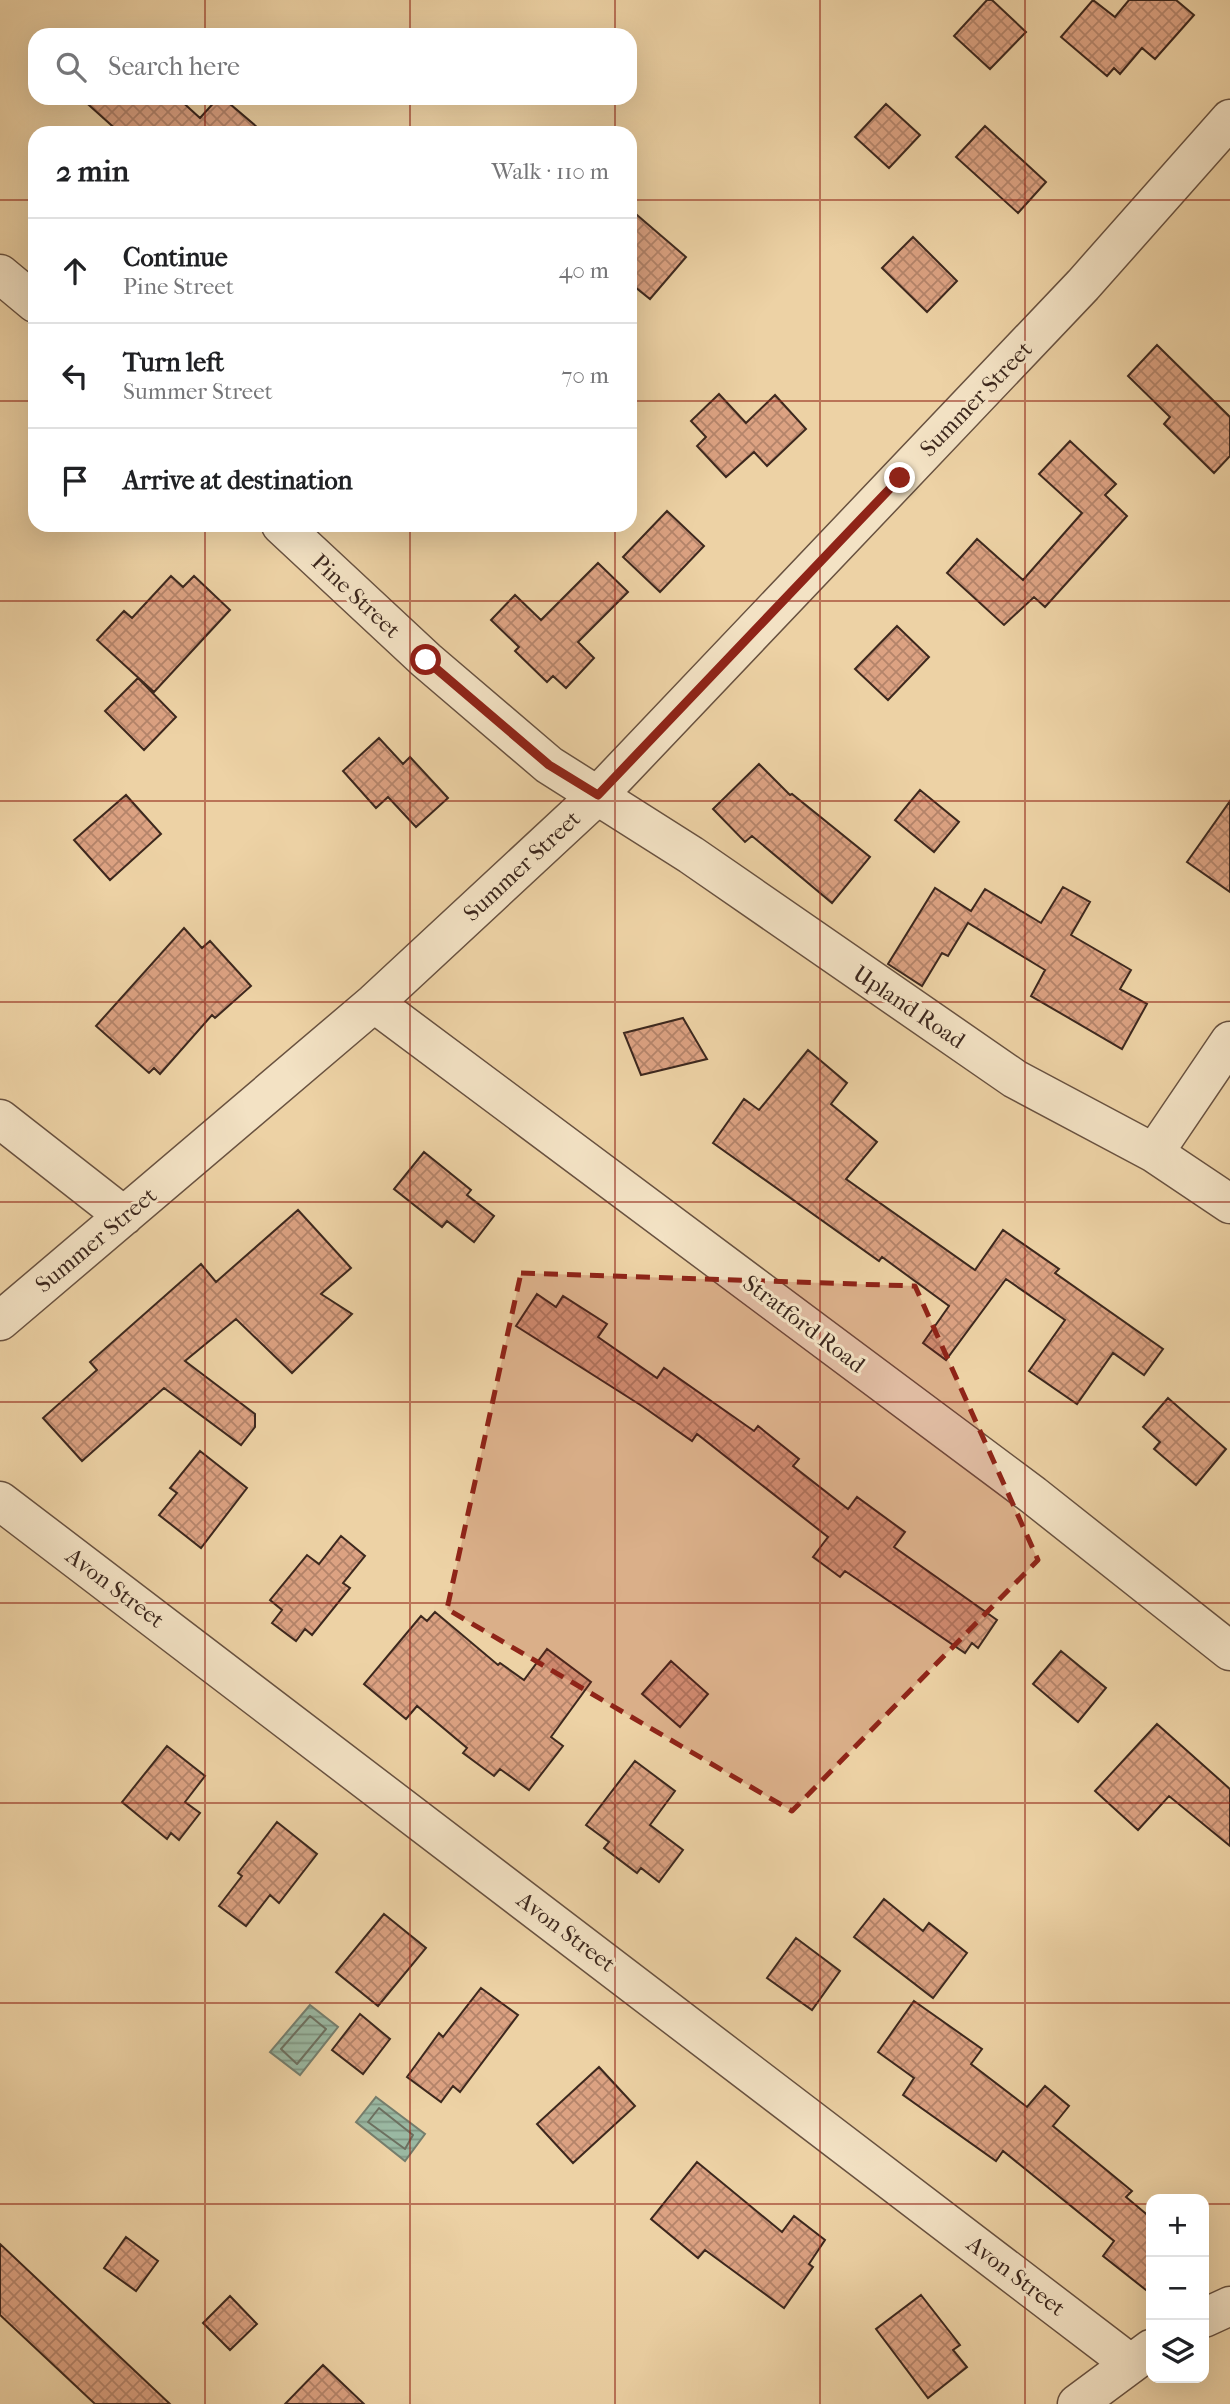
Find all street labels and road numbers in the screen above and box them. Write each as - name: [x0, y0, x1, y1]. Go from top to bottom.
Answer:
- street label: Summer Street: [914, 336, 1038, 462]
- street label: Pine Street: [306, 548, 406, 644]
- street label: Summer Street: [458, 805, 586, 927]
- street label: Upland Road: [848, 960, 970, 1055]
- street label: Summer Street: [30, 1182, 162, 1298]
- street label: Stratford Road: [738, 1269, 871, 1379]
- street label: Avon Street: [60, 1542, 169, 1634]
- street label: Avon Street: [511, 1886, 620, 1978]
- street label: Avon Street: [961, 2230, 1070, 2322]

